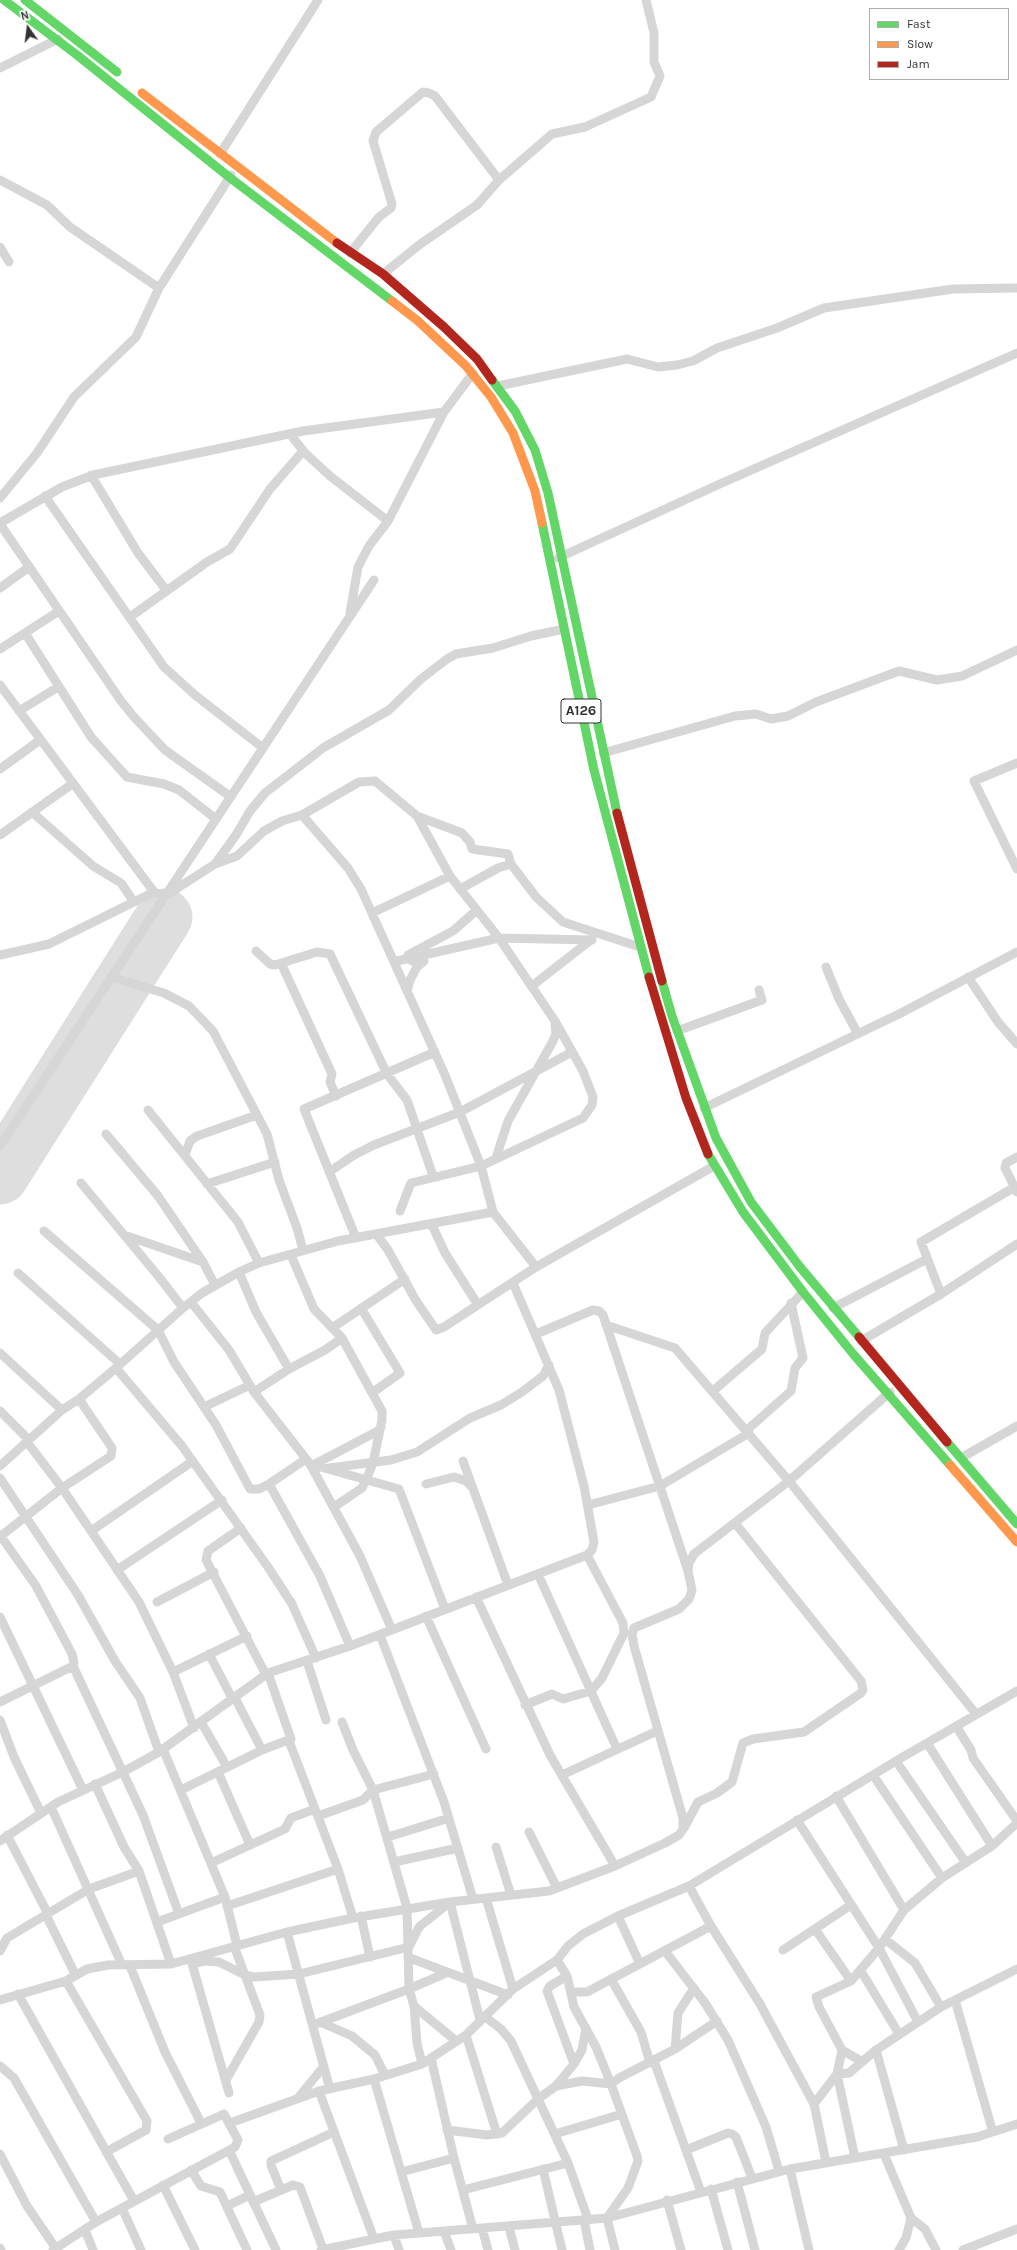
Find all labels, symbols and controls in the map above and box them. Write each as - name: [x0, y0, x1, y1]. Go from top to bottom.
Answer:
- north arrow: [8, 8, 48, 48]
- legend: [869, 8, 1009, 80]
- text: N: [20, 9, 30, 23]
- text: Fast: [907, 17, 930, 31]
- text: Slow: [907, 37, 933, 51]
- text: Jam: [907, 57, 930, 71]
- road number: A126: [561, 699, 601, 723]

